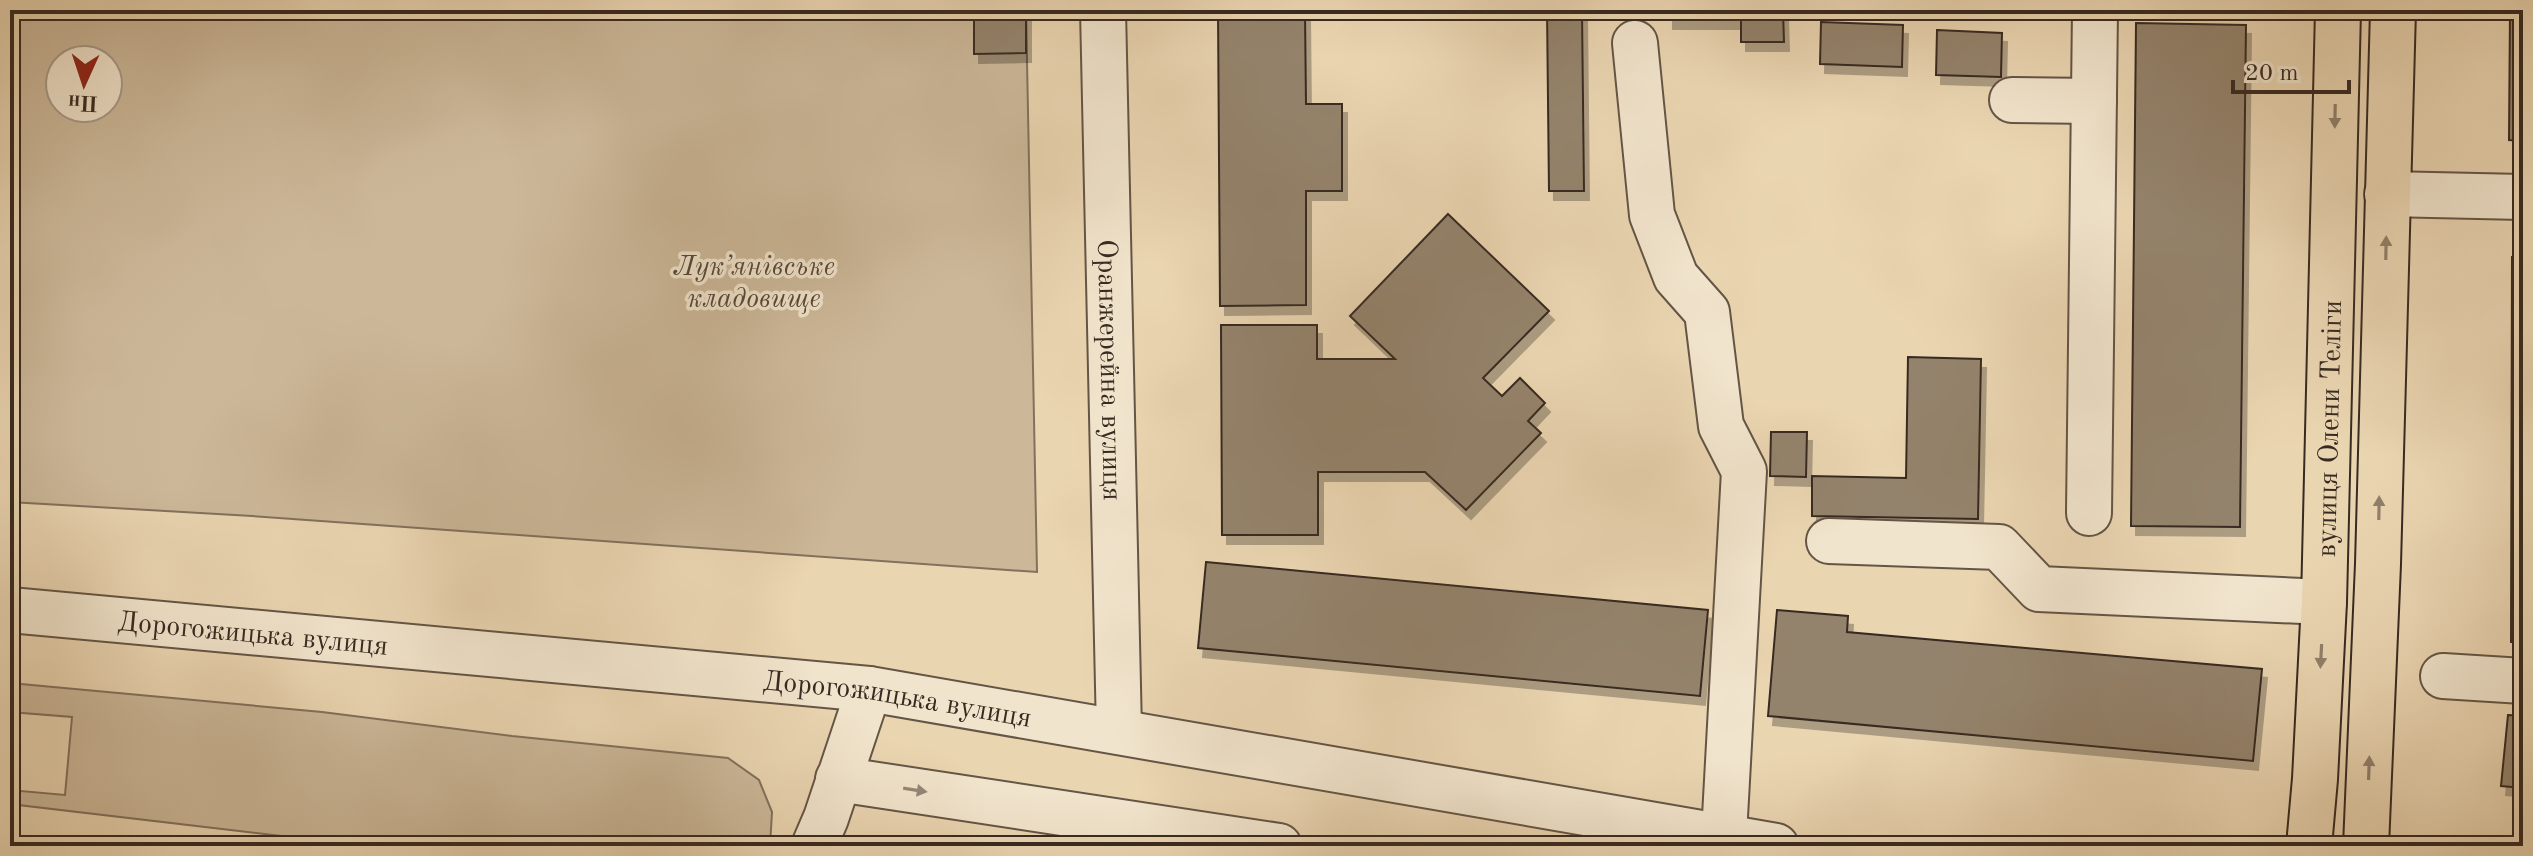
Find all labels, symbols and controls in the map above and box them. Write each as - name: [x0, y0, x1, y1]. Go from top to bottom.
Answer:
- north arrow: [44, 44, 124, 124]
- scale bar: [2233, 44, 2349, 94]
- text: 20 m: [2245, 62, 2299, 86]
- text: Пн: [67, 90, 99, 114]
- one-way arrow: [2329, 104, 2341, 129]
- one-way arrow: [2379, 235, 2392, 260]
- street label: Оранжерейна вулиця: [1091, 239, 1125, 501]
- park label: Лукʼянівське кладовище: [673, 254, 835, 314]
- street label: вулиця Олени Теліги: [2314, 300, 2348, 558]
- one-way arrow: [2373, 495, 2385, 520]
- street label: Дорогожицька вулиця: [116, 609, 389, 662]
- one-way arrow: [2314, 644, 2327, 669]
- street label: Дорогожицька вулиця: [762, 668, 1034, 734]
- one-way arrow: [2363, 755, 2376, 780]
- one-way arrow: [903, 785, 928, 797]

